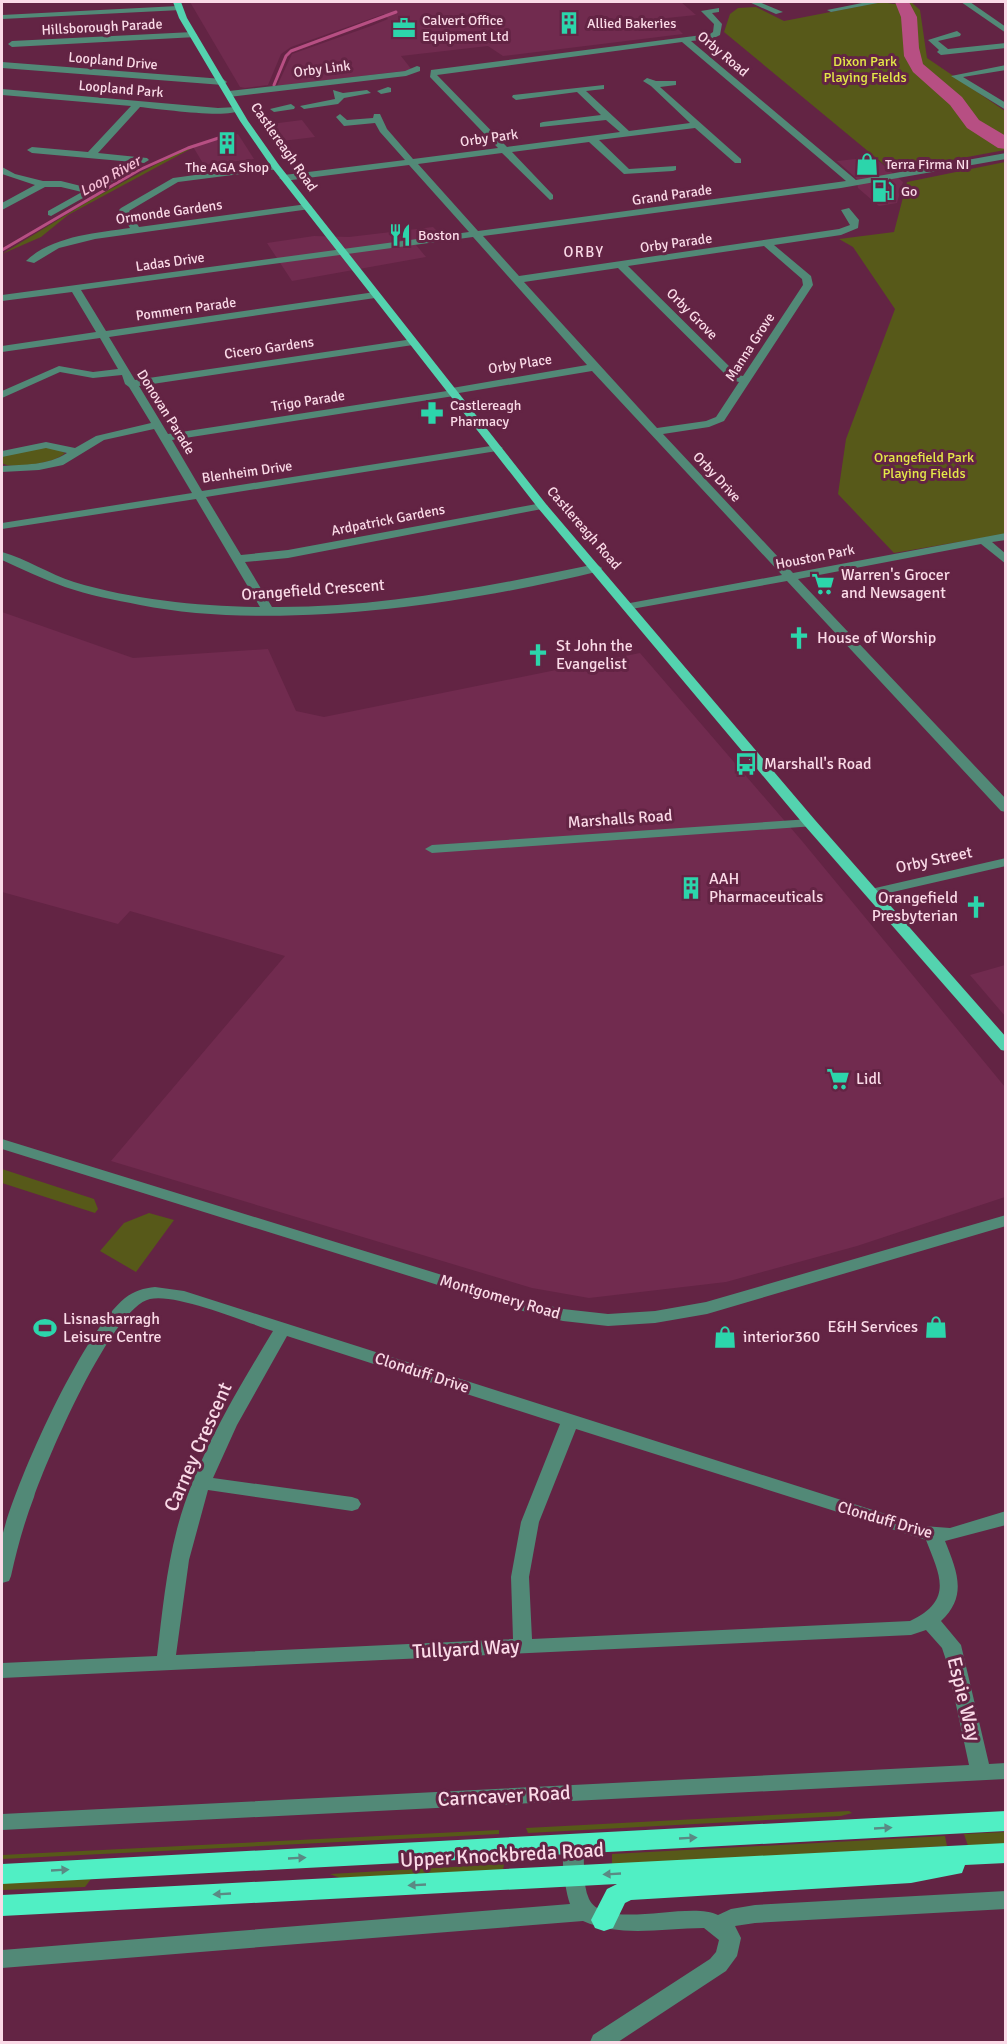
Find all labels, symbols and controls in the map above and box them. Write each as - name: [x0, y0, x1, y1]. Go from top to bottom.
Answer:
- building icon: Allied Bakeries: [556, 10, 582, 36]
- place label: Calvert Office Equipment Ltd: [422, 12, 509, 45]
- street label: Hillsborough Parade: [41, 15, 163, 39]
- office icon: Calvert Office Equipment Ltd: [391, 15, 417, 41]
- place label: Allied Bakeries: [587, 15, 676, 32]
- street label: Orby Road: [694, 28, 752, 80]
- street label: Loopland Drive: [68, 49, 158, 73]
- park label: Dixon Park Playing Fields: [823, 53, 907, 86]
- street label: Orby Link: [293, 57, 351, 81]
- street label: Loopland Park: [78, 77, 164, 101]
- street label: Castlereagh Road: [247, 99, 321, 195]
- street label: Orby Park: [459, 126, 519, 150]
- building icon: The AGA Shop: [214, 130, 240, 156]
- water label: Loop River: [76, 151, 146, 200]
- shop icon: Terra Firma NI: [854, 151, 880, 177]
- place label: Terra Firma NI: [885, 156, 969, 173]
- place label: The AGA Shop: [185, 159, 269, 176]
- fuel station icon: Go: [870, 178, 896, 204]
- street label: Grand Parade: [631, 181, 713, 209]
- place label: Go: [901, 183, 917, 200]
- street label: Ormonde Gardens: [115, 196, 223, 228]
- restaurant icon: Boston: [387, 222, 413, 248]
- place label: Boston: [418, 227, 460, 244]
- street label: Orby Parade: [639, 230, 713, 256]
- district label: ORBY: [563, 243, 605, 261]
- street label: Ladas Drive: [135, 249, 205, 275]
- street label: Orby Grove: [663, 285, 721, 343]
- street label: Pommern Parade: [135, 294, 237, 324]
- street label: Manna Grove: [722, 310, 778, 384]
- street label: Cicero Gardens: [223, 333, 315, 363]
- street label: Orby Place: [487, 351, 553, 377]
- street label: Donovan Parade: [133, 367, 199, 457]
- street label: Trigo Parade: [270, 387, 346, 415]
- place label: Castlereagh Pharmacy: [450, 397, 521, 430]
- pharmacy icon: Castlereagh Pharmacy: [419, 400, 445, 426]
- street label: Orby Drive: [689, 448, 745, 506]
- park label: Orangefield Park Playing Fields: [874, 449, 974, 482]
- street label: Blenheim Drive: [201, 457, 293, 487]
- street label: Castlereagh Road: [543, 483, 625, 573]
- street label: Ardpatrick Gardens: [330, 501, 446, 539]
- street label: Houston Park: [774, 541, 856, 573]
- place label: Warren's Grocer and Newsagent: [841, 565, 950, 603]
- supermarket icon: Warren's Grocer and Newsagent: [810, 571, 836, 597]
- street label: Orangefield Crescent: [241, 575, 386, 605]
- church icon: House of Worship: [786, 625, 812, 651]
- place label: House of Worship: [817, 628, 936, 648]
- place label: St John the Evangelist: [556, 636, 633, 674]
- church icon: St John the Evangelist: [525, 642, 551, 668]
- bus stop icon: Marshall's Road: [733, 751, 759, 777]
- place label: Marshall's Road: [764, 754, 872, 774]
- street label: Marshalls Road: [567, 805, 673, 833]
- street label: Orby Street: [894, 842, 974, 878]
- place label: AAH Pharmaceuticals: [709, 869, 823, 907]
- building icon: AAH Pharmaceuticals: [678, 875, 704, 901]
- place label: Orangefield Presbyterian: [872, 888, 958, 926]
- church icon: Orangefield Presbyterian: [963, 894, 989, 920]
- supermarket icon: Lidl: [825, 1066, 851, 1092]
- place label: Lidl: [856, 1069, 882, 1089]
- street label: Montgomery Road: [437, 1270, 563, 1324]
- place label: Lisnasharragh Leisure Centre: [63, 1309, 162, 1347]
- shop icon: E&H Services: [923, 1314, 949, 1340]
- sports icon: Lisnasharragh Leisure Centre: [32, 1315, 58, 1341]
- place label: E&H Services: [828, 1317, 918, 1337]
- shop icon: interior360: [712, 1324, 738, 1350]
- place label: interior360: [743, 1327, 820, 1347]
- street label: Clonduff Drive: [372, 1348, 472, 1398]
- street label: Carney Crescent: [158, 1378, 238, 1516]
- street label: Clonduff Drive: [835, 1497, 935, 1543]
- street label: Tullyard Way: [412, 1634, 521, 1664]
- street label: Espie Way: [941, 1654, 987, 1744]
- street label: Carncaver Road: [437, 1780, 571, 1812]
- one-way arrow: [873, 1823, 892, 1832]
- one-way arrow: [679, 1834, 698, 1843]
- street label: Upper Knockbreda Road: [399, 1837, 605, 1873]
- one-way arrow: [287, 1854, 306, 1863]
- one-way arrow: [50, 1866, 69, 1875]
- one-way arrow: [602, 1870, 621, 1879]
- one-way arrow: [407, 1881, 426, 1890]
- one-way arrow: [213, 1890, 232, 1899]

